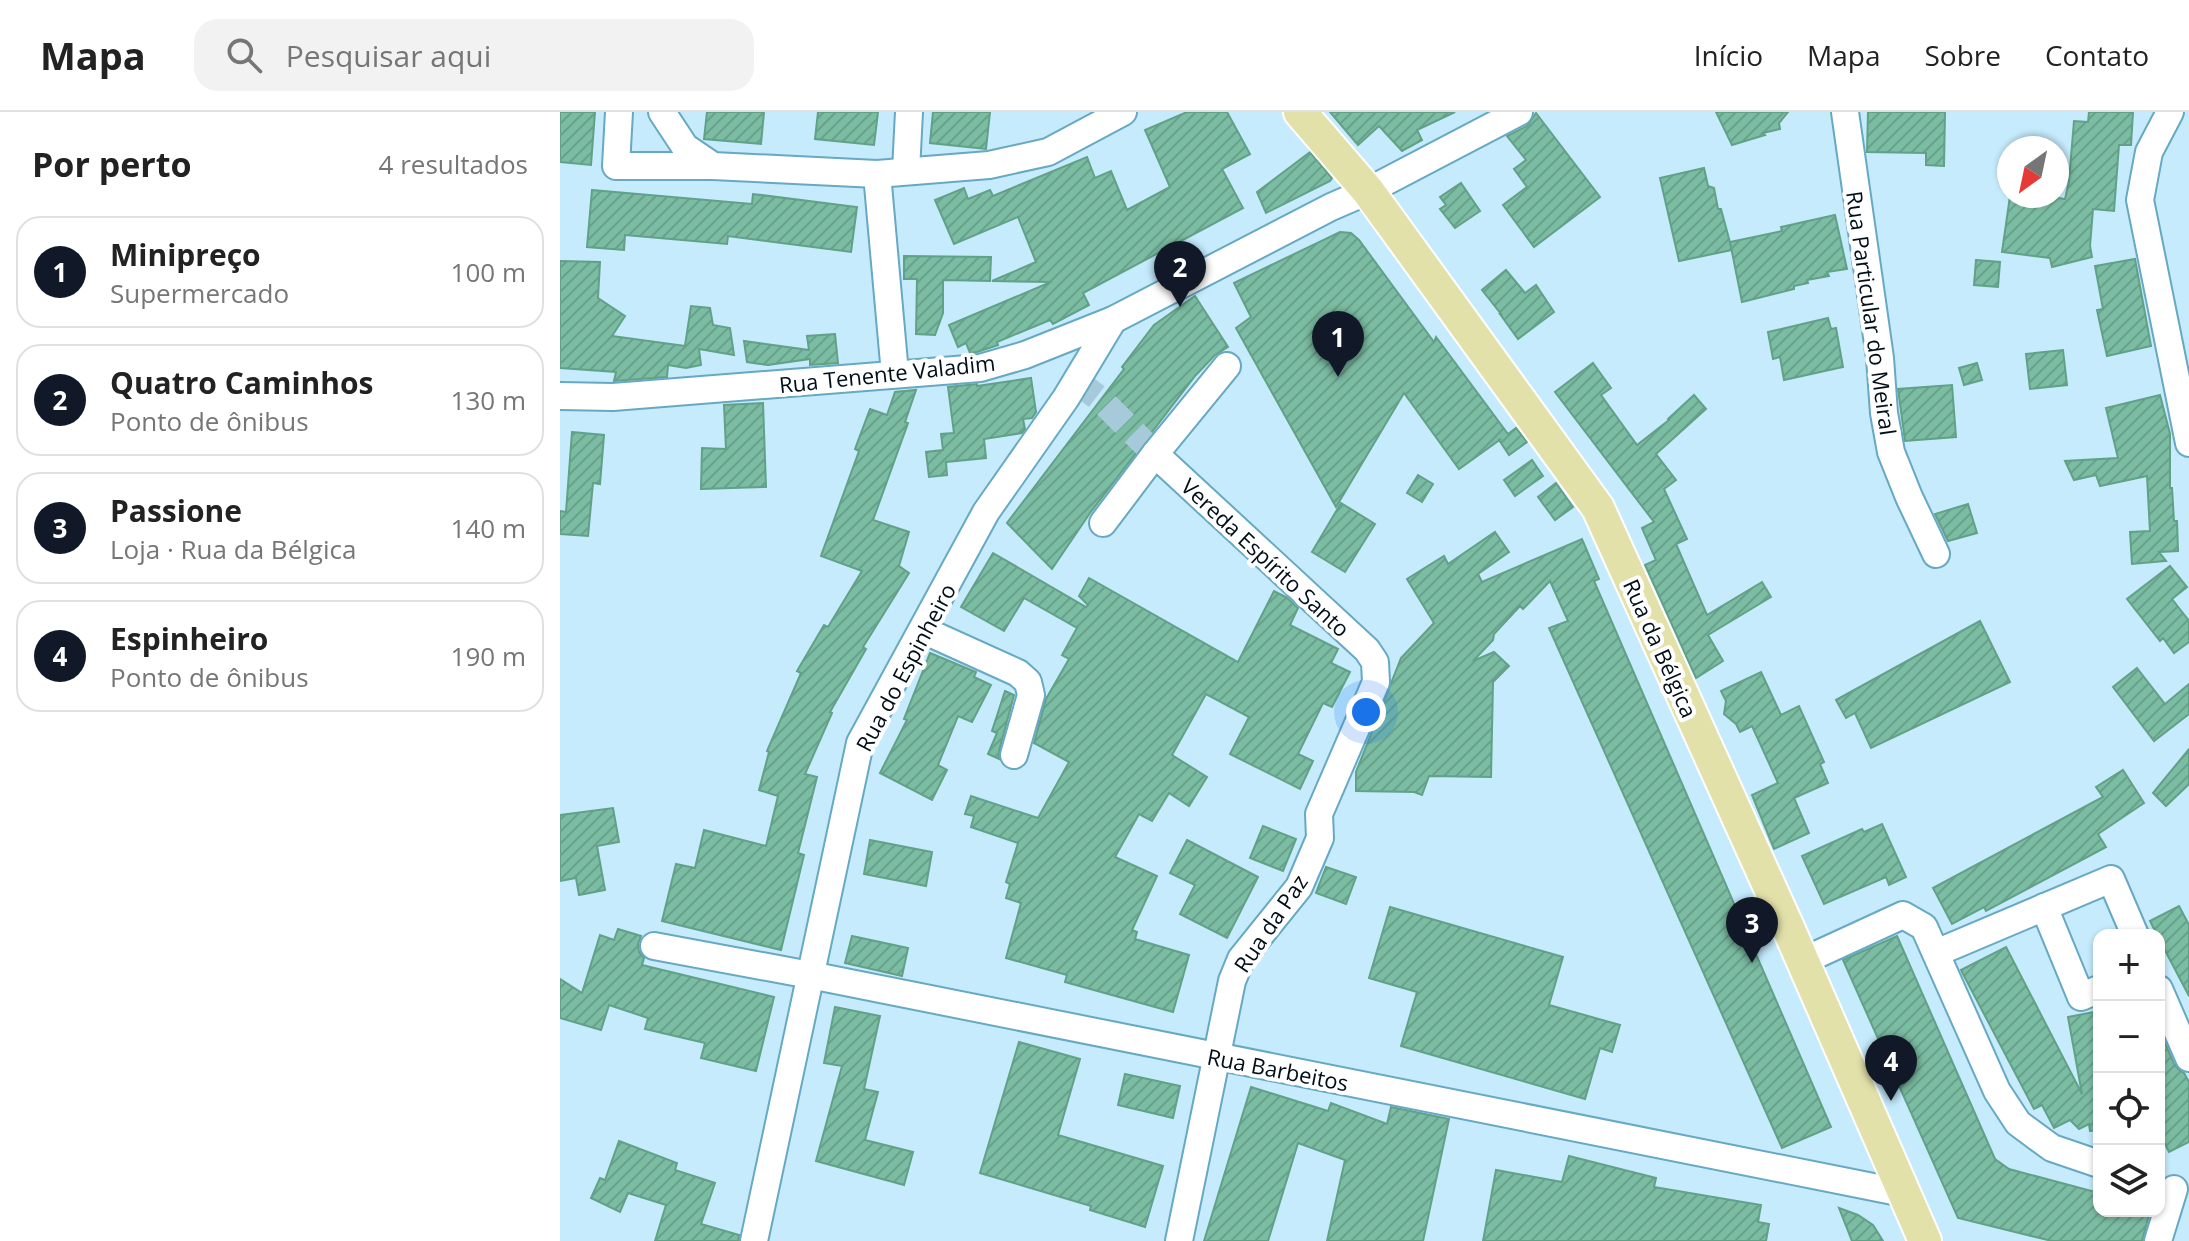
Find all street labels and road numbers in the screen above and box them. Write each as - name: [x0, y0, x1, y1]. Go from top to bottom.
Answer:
- street label: Rua Particular do Meiral: [1840, 189, 1904, 437]
- street label: Rua Tenente Valadim: [777, 347, 997, 399]
- street label: Vereda Espírito Santo: [1175, 471, 1357, 643]
- street label: Rua da Bélgica: [1617, 574, 1705, 722]
- street label: Rua do Espinheiro: [848, 578, 962, 756]
- street label: Rua da Paz: [1226, 868, 1314, 978]
- street label: Rua Barbeitos: [1205, 1041, 1351, 1097]

